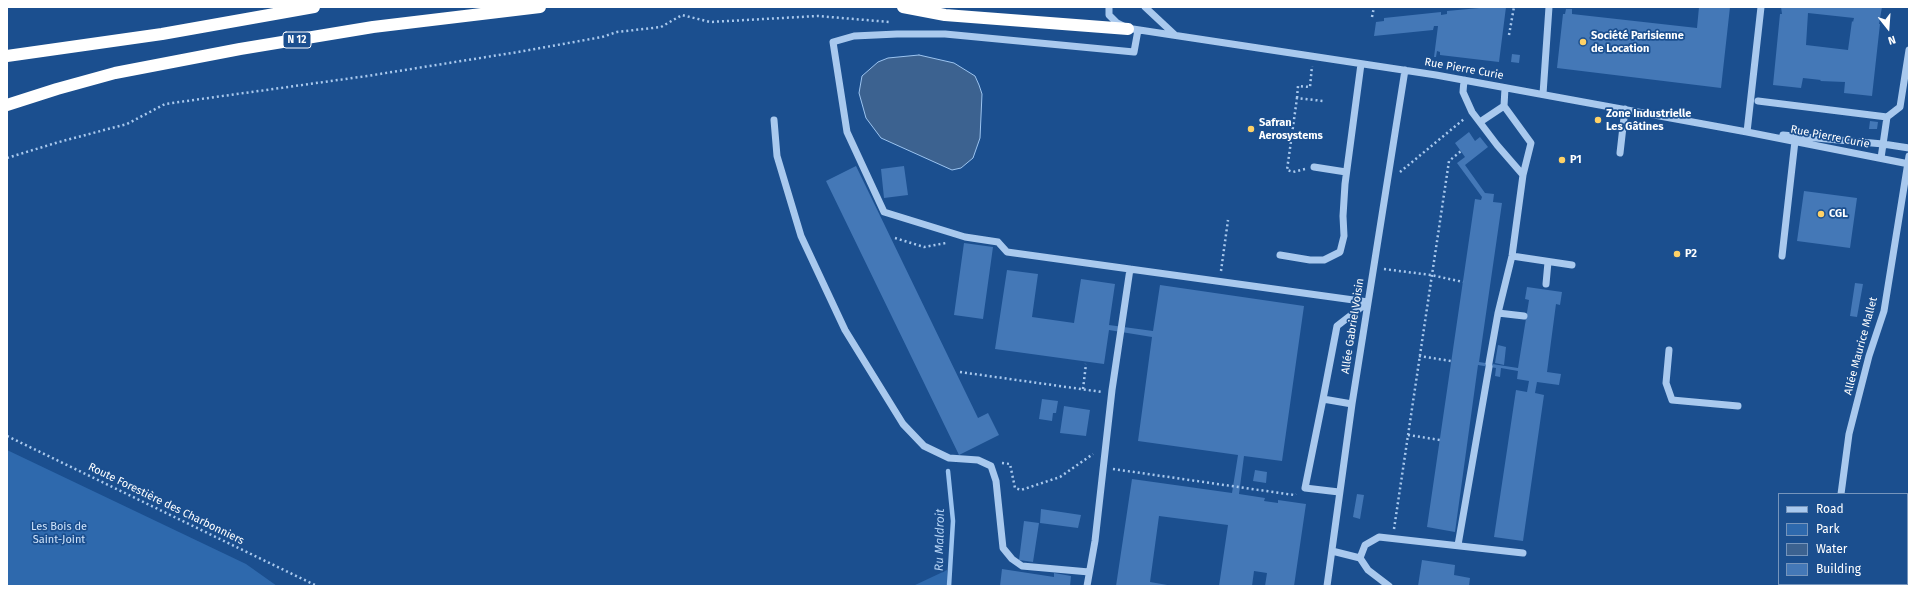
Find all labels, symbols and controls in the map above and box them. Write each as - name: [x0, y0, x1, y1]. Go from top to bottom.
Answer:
- north arrow: [1868, 8, 1908, 48]
- place label: Société Parisienne de Location: [1591, 29, 1684, 55]
- road number: N 12: [283, 32, 311, 48]
- text: N: [1886, 33, 1897, 47]
- marker: Société Parisienne de Location: [1578, 37, 1588, 47]
- street label: Rue Pierre Curie: [1423, 56, 1505, 82]
- place label: Zone Industrielle Les Gâtines: [1606, 107, 1691, 133]
- marker: Zone Industrielle Les Gâtines: [1593, 115, 1603, 125]
- place label: Safran Aerosystems: [1259, 116, 1323, 142]
- street label: Rue Pierre Curie: [1789, 123, 1871, 151]
- marker: Safran Aerosystems: [1246, 124, 1256, 134]
- place label: P1: [1570, 153, 1582, 167]
- marker: P1: [1557, 155, 1567, 165]
- place label: CGL: [1829, 207, 1848, 221]
- marker: CGL: [1816, 209, 1826, 219]
- place label: P2: [1685, 247, 1697, 261]
- marker: P2: [1672, 249, 1682, 259]
- street label: Allée Gabriel Voisin: [1339, 277, 1367, 375]
- street label: Allée Maurice Mallet: [1842, 296, 1880, 396]
- street label: Route Forestière des Charbonniers: [86, 460, 246, 548]
- legend: [1778, 493, 1908, 585]
- text: Road: [1816, 502, 1844, 516]
- water label: Ru Maldroit: [932, 509, 948, 571]
- park label: Les Bois de Saint-Joint: [31, 520, 87, 546]
- text: Park: [1816, 522, 1840, 536]
- text: Water: [1816, 542, 1847, 556]
- text: Building: [1816, 562, 1861, 576]

